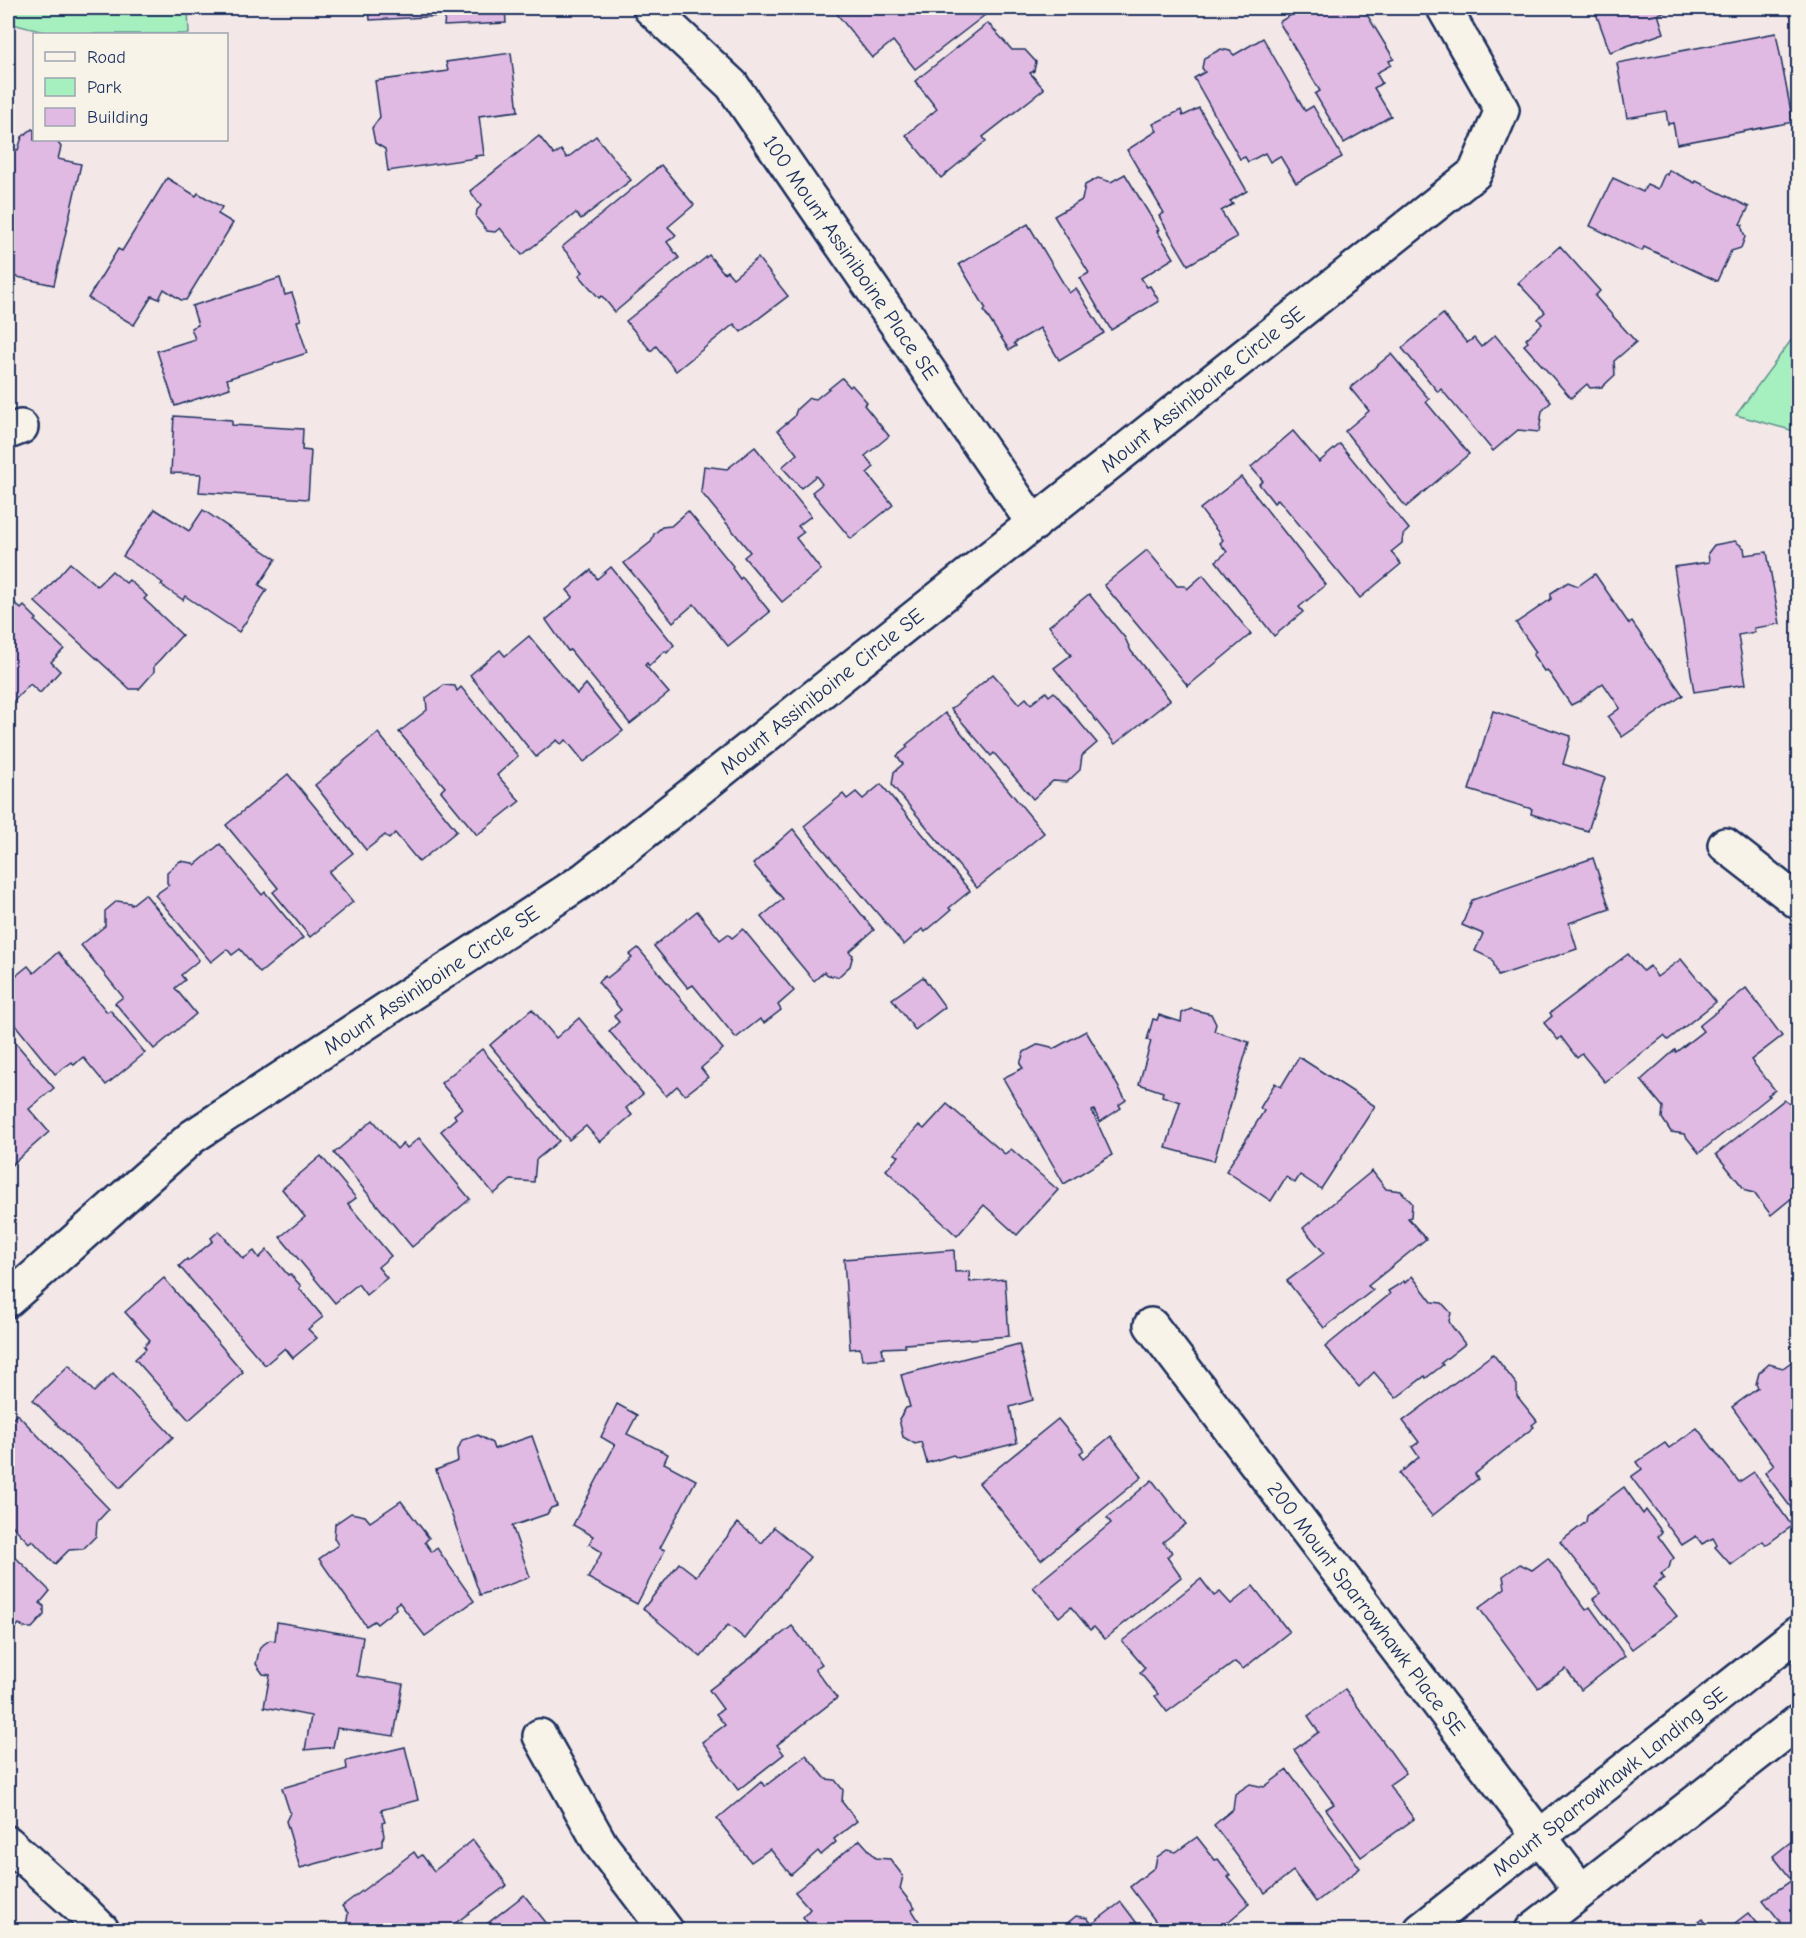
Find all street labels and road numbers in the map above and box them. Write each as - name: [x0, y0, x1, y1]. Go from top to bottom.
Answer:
- street label: 100 Mount Assiniboine Place SE: [758, 131, 943, 384]
- street label: Mount Assiniboine Circle SE: [1096, 301, 1309, 477]
- street label: Mount Assiniboine Circle SE: [715, 603, 928, 779]
- street label: Mount Assiniboine Circle SE: [319, 900, 544, 1059]
- street label: 200 Mount Sparrowhawk Place SE: [1262, 1477, 1470, 1740]
- street label: Mount Sparrowhawk Landing SE: [1487, 1682, 1732, 1881]

